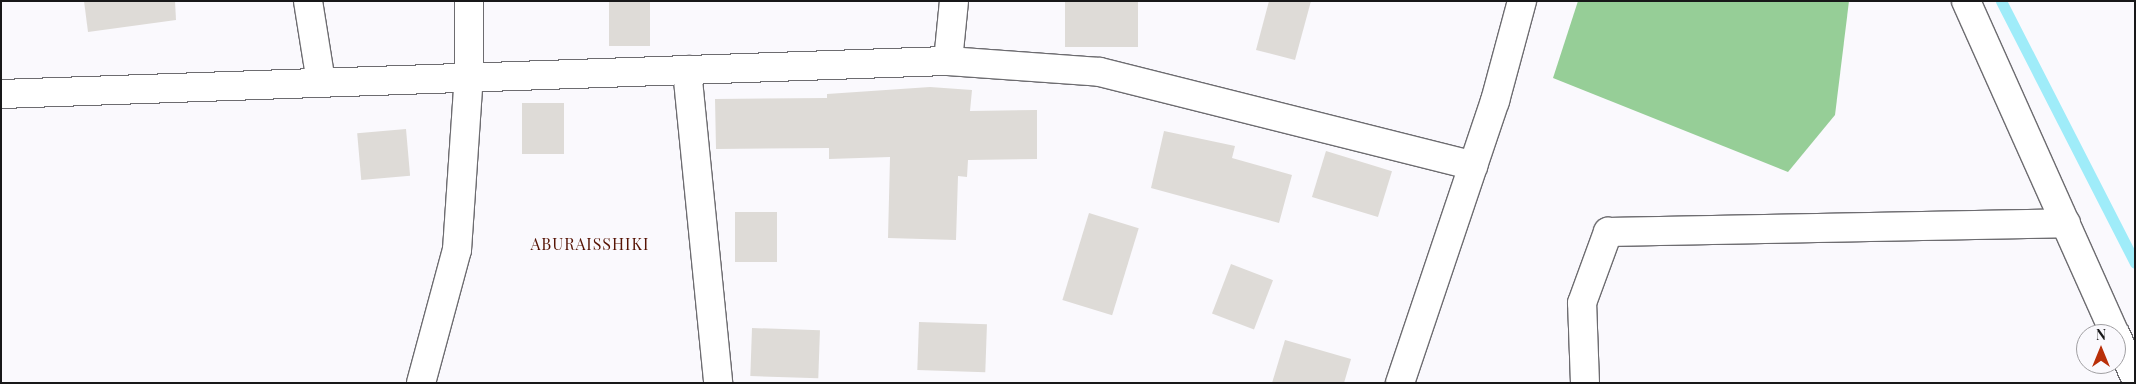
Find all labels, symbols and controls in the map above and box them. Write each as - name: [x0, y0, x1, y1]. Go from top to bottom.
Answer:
- district label: ABURAISSHIKI: [529, 234, 651, 254]
- north arrow: [2076, 324, 2126, 374]
- text: N: [2096, 325, 2106, 344]

